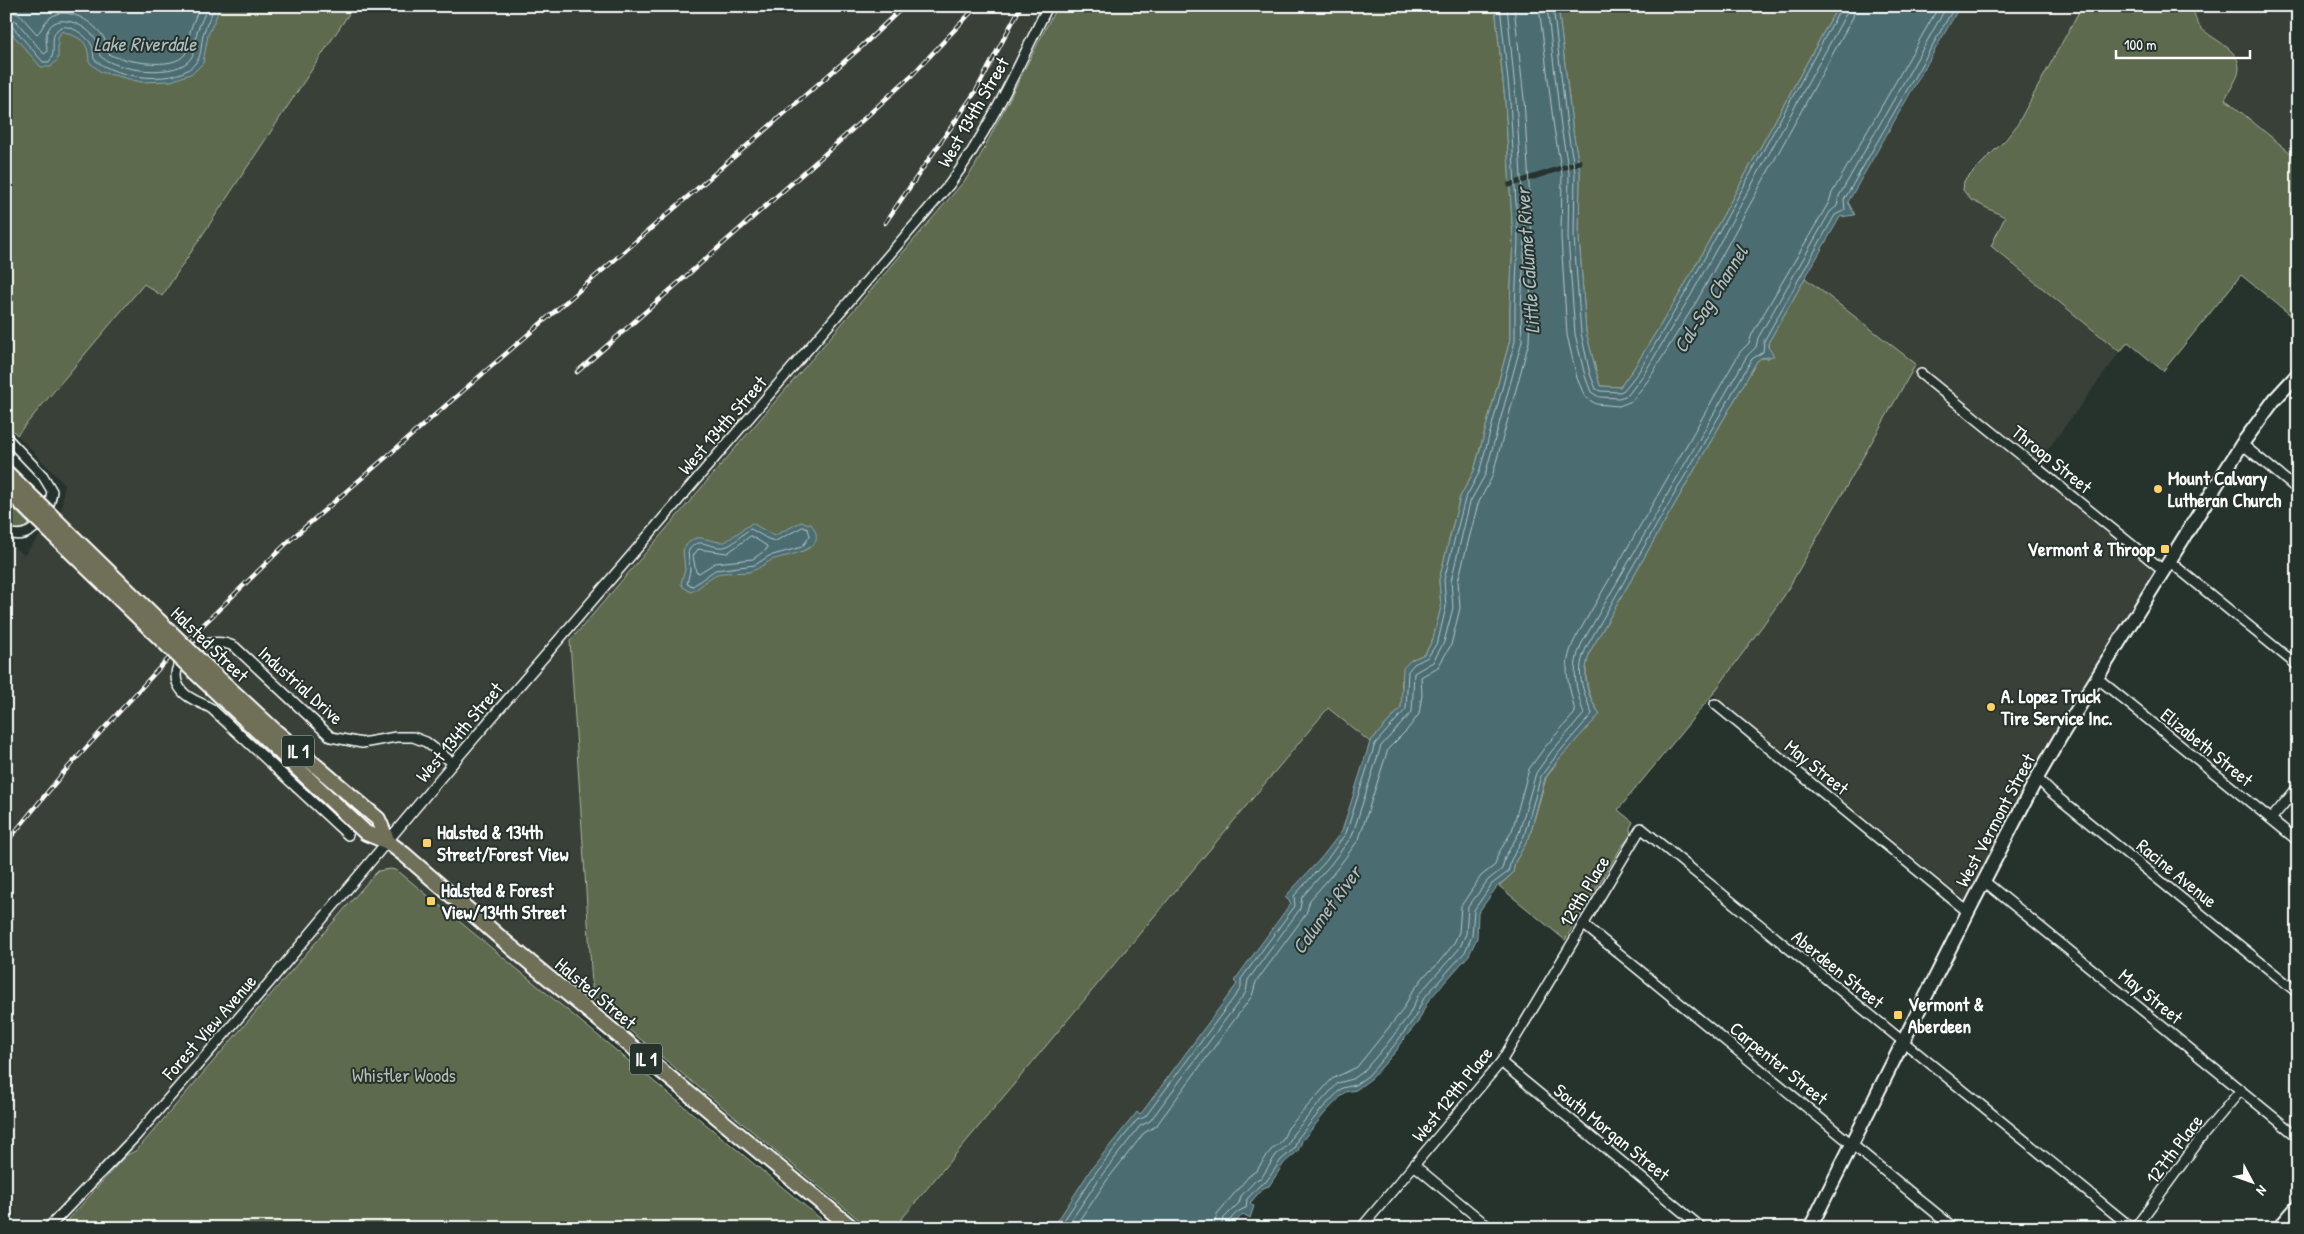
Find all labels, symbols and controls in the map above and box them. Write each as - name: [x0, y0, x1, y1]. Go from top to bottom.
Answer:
- scale bar: [2116, 28, 2250, 60]
- water label: Lake Riverdale: [94, 30, 197, 57]
- text: 100 m: [2124, 34, 2157, 55]
- street label: West 134th Street: [931, 52, 1015, 172]
- water label: Little Calumet River: [1508, 185, 1546, 335]
- water label: Cal-Sag Channel: [1666, 239, 1755, 358]
- street label: West 134th Street: [672, 370, 773, 480]
- street label: Throop Street: [2006, 419, 2098, 500]
- place label: Mount Calvary Lutheran Church: [2168, 465, 2281, 513]
- marker: Mount Calvary Lutheran Church: [2152, 483, 2164, 495]
- place label: Vermont & Throop: [2027, 536, 2156, 563]
- marker: Vermont & Throop: [2159, 543, 2171, 555]
- street label: Halsted Street: [165, 600, 255, 688]
- street label: Industrial Drive: [253, 640, 349, 730]
- street label: West 134th Street: [409, 676, 509, 788]
- place label: A. Lopez Truck Tire Service Inc.: [2000, 683, 2113, 731]
- marker: A. Lopez Truck Tire Service Inc.: [1985, 701, 1997, 713]
- street label: Elizabeth Street: [2155, 702, 2259, 793]
- street label: May Street: [1780, 733, 1855, 801]
- road number: IL 1: [282, 736, 314, 766]
- street label: West Vermont Street: [1949, 748, 2041, 891]
- place label: Halsted & 134th Street/Forest View: [437, 819, 569, 867]
- street label: Racine Avenue: [2131, 833, 2223, 914]
- marker: Halsted & 134th Street/Forest View: [421, 837, 433, 849]
- street label: 129th Place: [1553, 850, 1616, 931]
- water label: Calumet River: [1285, 859, 1368, 959]
- place label: Halsted & Forest View/134th Street: [441, 877, 567, 925]
- marker: Halsted & Forest View/134th Street: [425, 895, 437, 907]
- street label: Aberdeen Street: [1786, 924, 1890, 1015]
- street label: Halsted Street: [550, 951, 643, 1035]
- street label: May Street: [2114, 962, 2189, 1030]
- street label: Forest View Avenue: [155, 968, 262, 1086]
- place label: Vermont & Aberdeen: [1908, 991, 1984, 1039]
- marker: Vermont & Aberdeen: [1892, 1009, 1904, 1021]
- street label: Carpenter Street: [1724, 1015, 1834, 1111]
- street label: West 129th Place: [1405, 1041, 1499, 1147]
- road number: IL 1: [630, 1044, 662, 1074]
- park label: Whistler Woods: [352, 1062, 456, 1088]
- street label: South Morgan Street: [1549, 1077, 1676, 1187]
- street label: 127th Place: [2139, 1109, 2209, 1189]
- north arrow: [2226, 1156, 2276, 1206]
- text: N: [2252, 1182, 2272, 1200]

